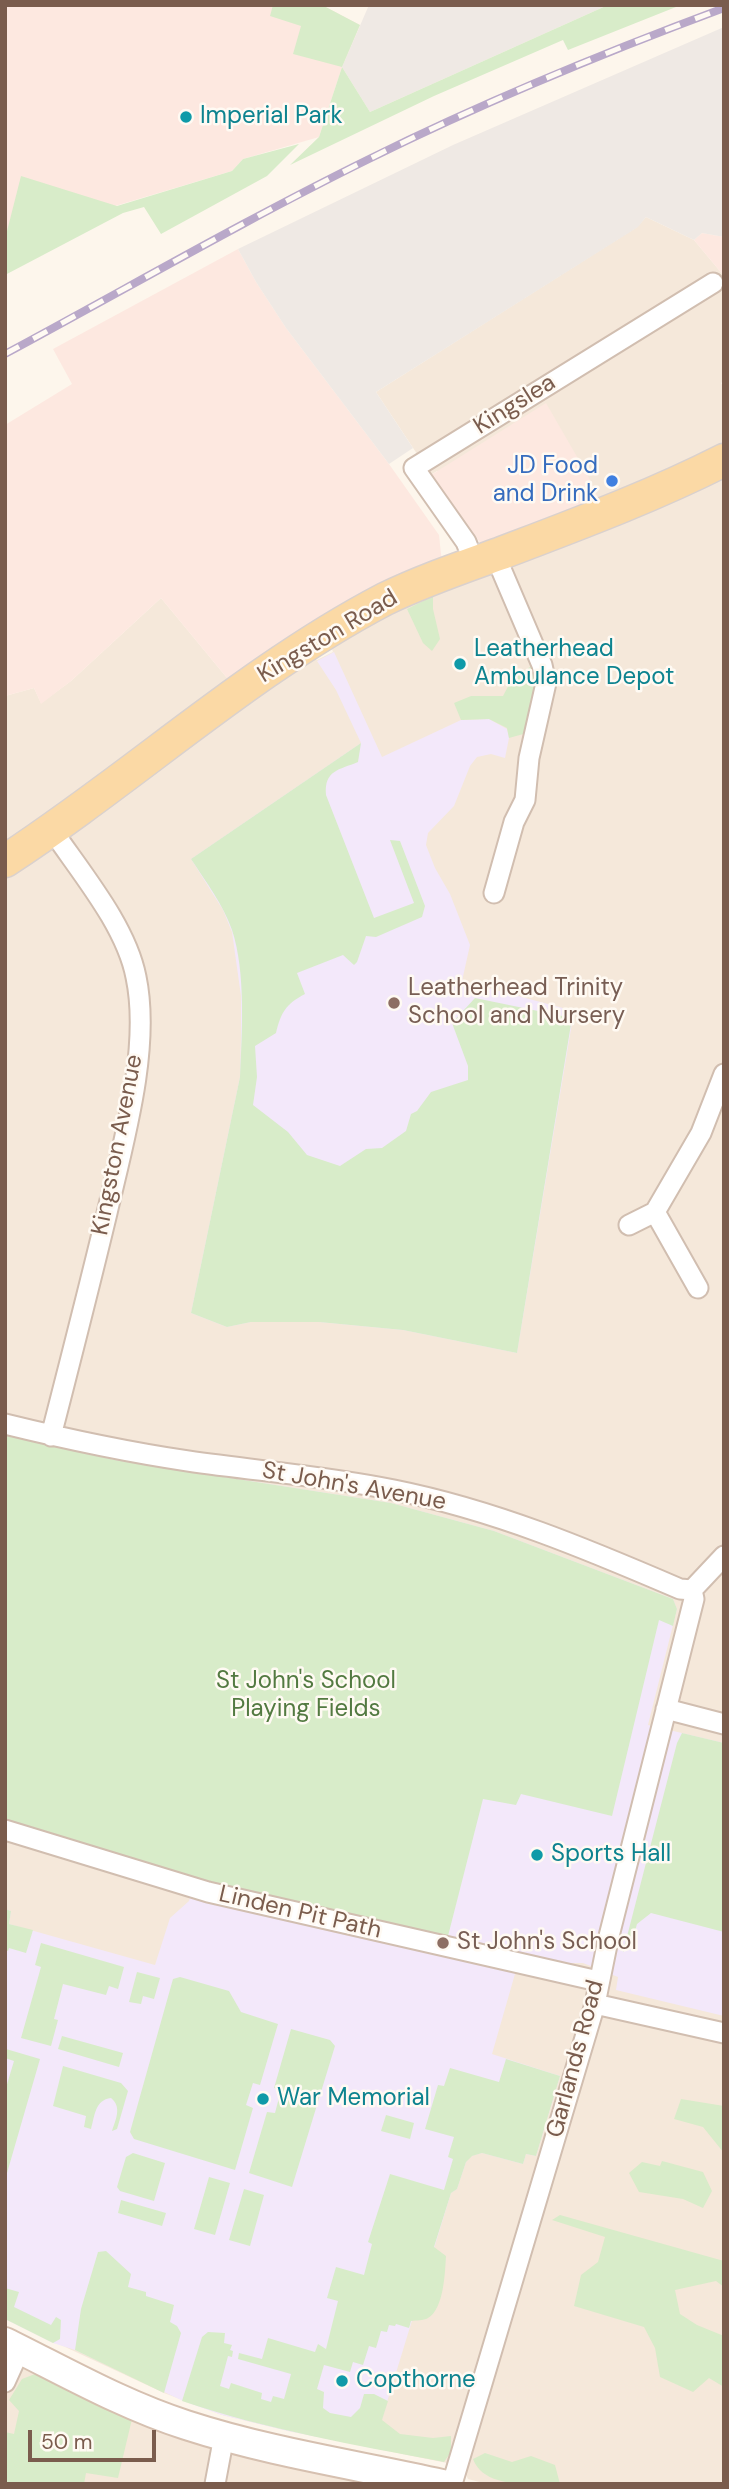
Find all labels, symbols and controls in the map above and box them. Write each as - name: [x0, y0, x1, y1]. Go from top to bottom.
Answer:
- place label: Imperial Park: [200, 103, 342, 131]
- marker: Imperial Park: [178, 109, 194, 125]
- street label: Kingslea: [469, 369, 561, 441]
- place label: JD Food and Drink: [493, 453, 598, 509]
- marker: JD Food and Drink: [604, 473, 620, 489]
- street label: Kingston Road: [253, 584, 403, 690]
- place label: Leatherhead Ambulance Depot: [474, 636, 674, 692]
- marker: Leatherhead Ambulance Depot: [452, 656, 468, 672]
- place label: Leatherhead Trinity School and Nursery: [408, 975, 625, 1031]
- marker: Leatherhead Trinity School and Nursery: [386, 995, 402, 1011]
- street label: Kingston Avenue: [86, 1052, 150, 1238]
- street label: St John's Avenue: [260, 1457, 448, 1517]
- park label: St John's School Playing Fields: [216, 1668, 396, 1724]
- place label: Sports Hall: [551, 1841, 671, 1869]
- marker: Sports Hall: [529, 1847, 545, 1863]
- street label: Linden Pit Path: [216, 1880, 384, 1946]
- place label: St John's School: [457, 1929, 637, 1957]
- marker: St John's School: [435, 1935, 451, 1951]
- street label: Garlands Road: [541, 1977, 611, 2141]
- place label: War Memorial: [277, 2085, 430, 2113]
- marker: War Memorial: [255, 2091, 271, 2107]
- place label: Copthorne: [356, 2367, 476, 2395]
- marker: Copthorne: [334, 2373, 350, 2389]
- scale bar: [32, 2416, 159, 2460]
- text: 50 m: [41, 2428, 92, 2456]

